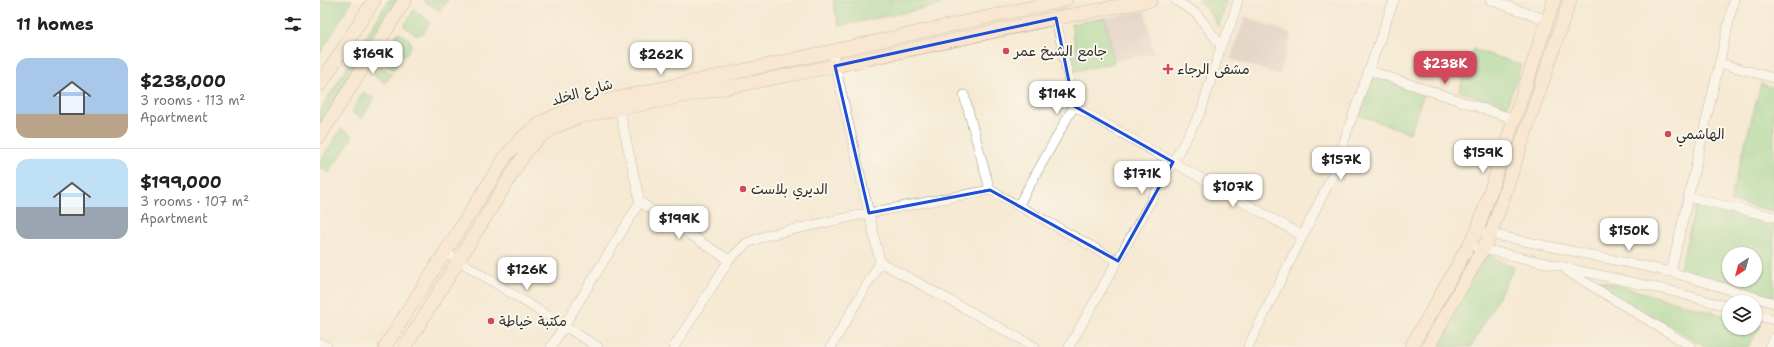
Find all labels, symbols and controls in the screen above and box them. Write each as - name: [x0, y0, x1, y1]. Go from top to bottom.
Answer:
- text: 11 homes: [16, 13, 94, 35]
- icon: filters: [282, 13, 304, 35]
- pin: $169K: [345, 41, 401, 75]
- pin: $262K: [633, 42, 689, 76]
- place label: جامع الشيخ عمر: [1013, 42, 1107, 62]
- text: $169K: [353, 45, 393, 62]
- text: $262K: [639, 46, 683, 63]
- marker: جامع الشيخ عمر: [1001, 46, 1011, 56]
- pin: $238K: [1417, 51, 1473, 85]
- text: $238K: [1423, 55, 1467, 72]
- place label: مشفى الرجاء: [1177, 60, 1250, 78]
- marker: مشفى الرجاء: [1162, 63, 1174, 75]
- text: $238,000: [140, 70, 226, 92]
- icon: home: [48, 74, 96, 122]
- street label: شارع الخلد: [549, 75, 615, 110]
- pin: $114K: [1029, 81, 1085, 115]
- text: $114K: [1038, 85, 1076, 102]
- text: 3 rooms · 113 m²: [140, 92, 245, 109]
- text: Apartment: [140, 109, 208, 126]
- place label: الهاشمي: [1676, 125, 1725, 147]
- marker: الهاشمي: [1663, 129, 1673, 139]
- pin: $159K: [1455, 140, 1511, 174]
- text: $159K: [1463, 144, 1503, 161]
- pin: $157K: [1313, 147, 1369, 181]
- text: $157K: [1321, 151, 1361, 168]
- pin: $171K: [1114, 161, 1170, 195]
- text: $171K: [1123, 165, 1161, 182]
- text: $199,000: [140, 171, 222, 193]
- pin: $107K: [1205, 174, 1261, 208]
- icon: home: [48, 175, 96, 223]
- text: $107K: [1213, 178, 1253, 195]
- place label: الديري بلاست: [751, 180, 828, 200]
- marker: الديري بلاست: [738, 184, 748, 194]
- text: 3 rooms · 107 m²: [140, 193, 249, 210]
- pin: $199K: [651, 206, 707, 240]
- text: Apartment: [140, 210, 208, 227]
- text: $199K: [658, 210, 700, 227]
- pin: $150K: [1601, 218, 1657, 252]
- text: $150K: [1609, 222, 1649, 239]
- north arrow: [1722, 247, 1762, 287]
- map controls: [1722, 247, 1762, 335]
- pin: $126K: [499, 257, 555, 291]
- text: $126K: [507, 261, 547, 278]
- button: layers: [1722, 295, 1762, 335]
- place label: مكتبة خياطة: [499, 312, 567, 330]
- marker: مكتبة خياطة: [486, 316, 496, 326]

